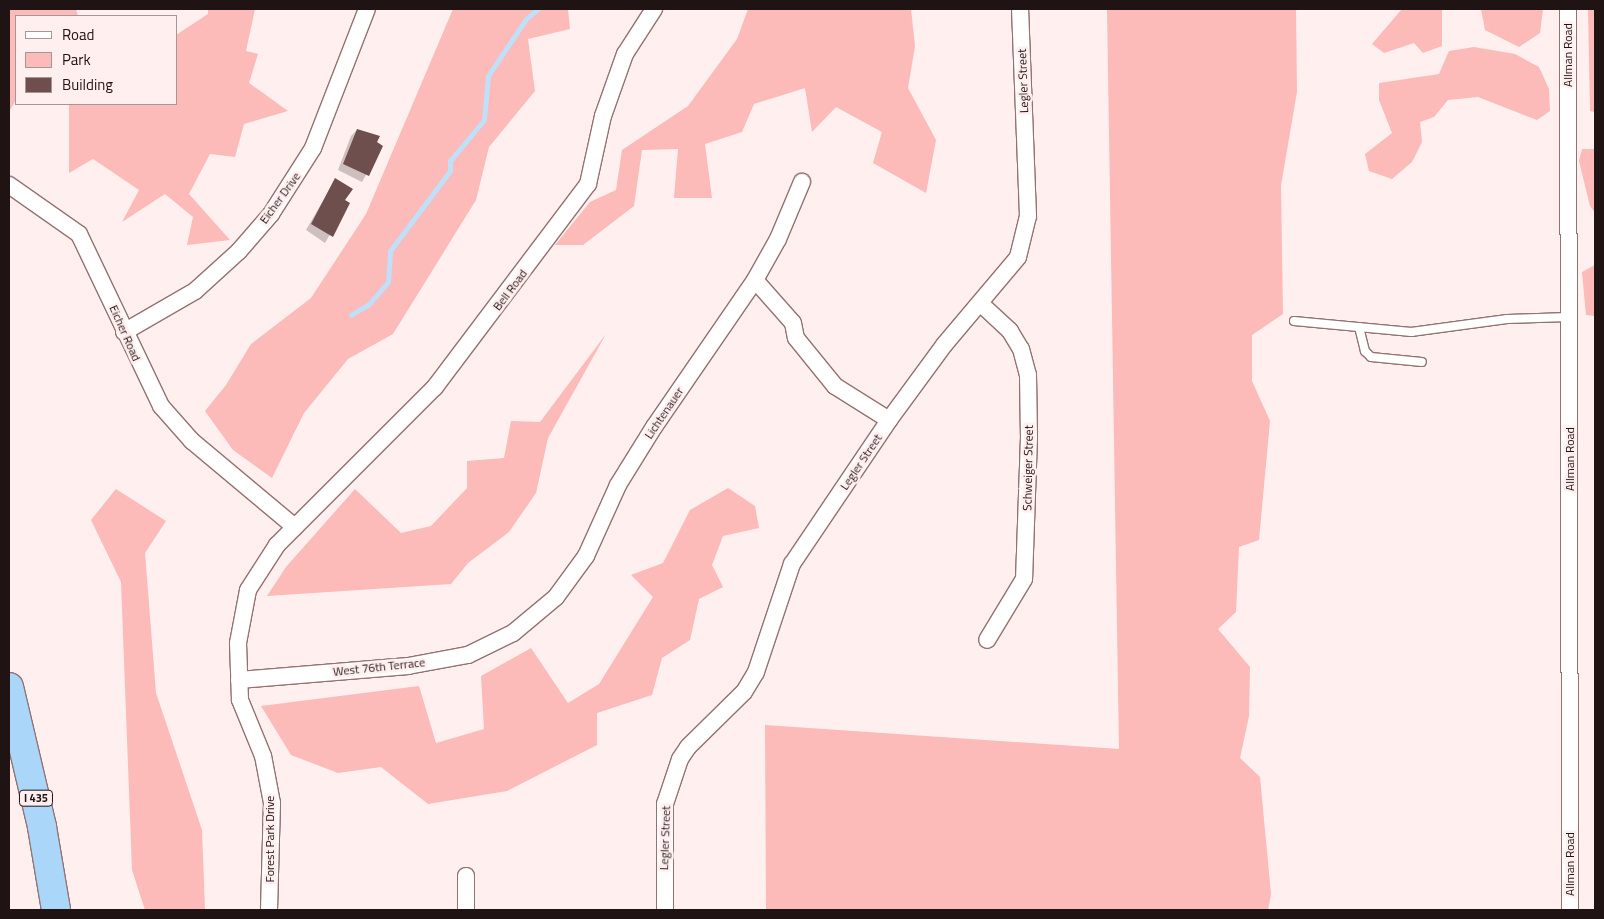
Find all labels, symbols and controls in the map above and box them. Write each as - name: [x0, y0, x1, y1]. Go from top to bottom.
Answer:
- legend: [15, 15, 178, 105]
- text: Road: [62, 23, 94, 46]
- street label: Allman Road: [1561, 23, 1575, 87]
- text: Park: [62, 48, 91, 71]
- street label: Legler Street: [1015, 49, 1031, 113]
- text: Building: [62, 73, 113, 96]
- street label: Eicher Drive: [257, 169, 303, 227]
- street label: Bell Road: [490, 267, 530, 313]
- street label: Eicher Road: [106, 303, 144, 363]
- street label: Lichtenauer: [641, 384, 687, 442]
- street label: Schweiger Street: [1020, 425, 1036, 511]
- street label: Allman Road: [1563, 427, 1577, 491]
- street label: Legler Street: [837, 431, 885, 493]
- street label: West 76th Terrace: [332, 655, 426, 679]
- road number: I 435: [18, 790, 54, 806]
- street label: Forest Park Drive: [263, 796, 277, 882]
- street label: Legler Street: [657, 806, 673, 870]
- street label: Allman Road: [1563, 832, 1577, 896]

